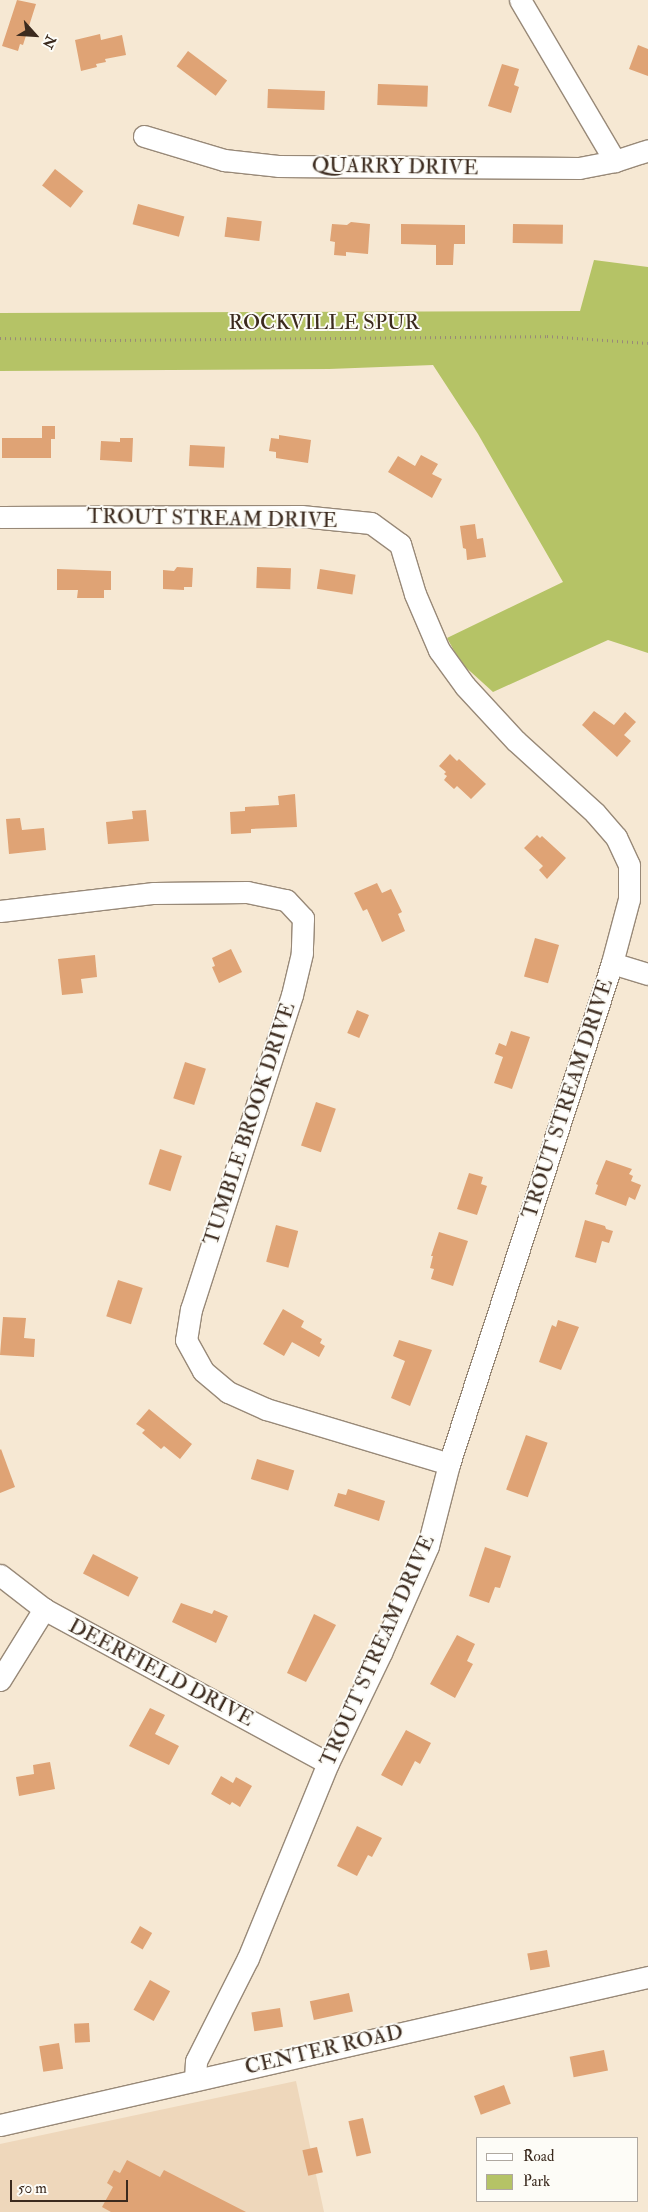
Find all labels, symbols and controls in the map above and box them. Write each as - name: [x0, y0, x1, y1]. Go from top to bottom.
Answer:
- north arrow: [10, 10, 60, 60]
- text: N: [39, 32, 59, 51]
- street label: QUARRY DRIVE: [312, 153, 478, 181]
- street label: ROCKVILLE SPUR: [228, 310, 420, 336]
- street label: TROUT STREAM DRIVE: [87, 504, 337, 534]
- street label: TROUT STREAM DRIVE: [517, 976, 619, 1222]
- street label: TUMBLE BROOK DRIVE: [199, 1000, 301, 1248]
- street label: TROUT STREAM DRIVE: [316, 1531, 440, 1771]
- street label: DEERFIELD DRIVE: [64, 1614, 258, 1732]
- street label: CENTER ROAD: [242, 2020, 406, 2080]
- legend: [476, 2137, 638, 2202]
- text: Road: [523, 2147, 554, 2166]
- scale bar: [12, 2170, 130, 2202]
- text: Park: [523, 2172, 550, 2191]
- text: 50 m: [18, 2179, 47, 2198]

